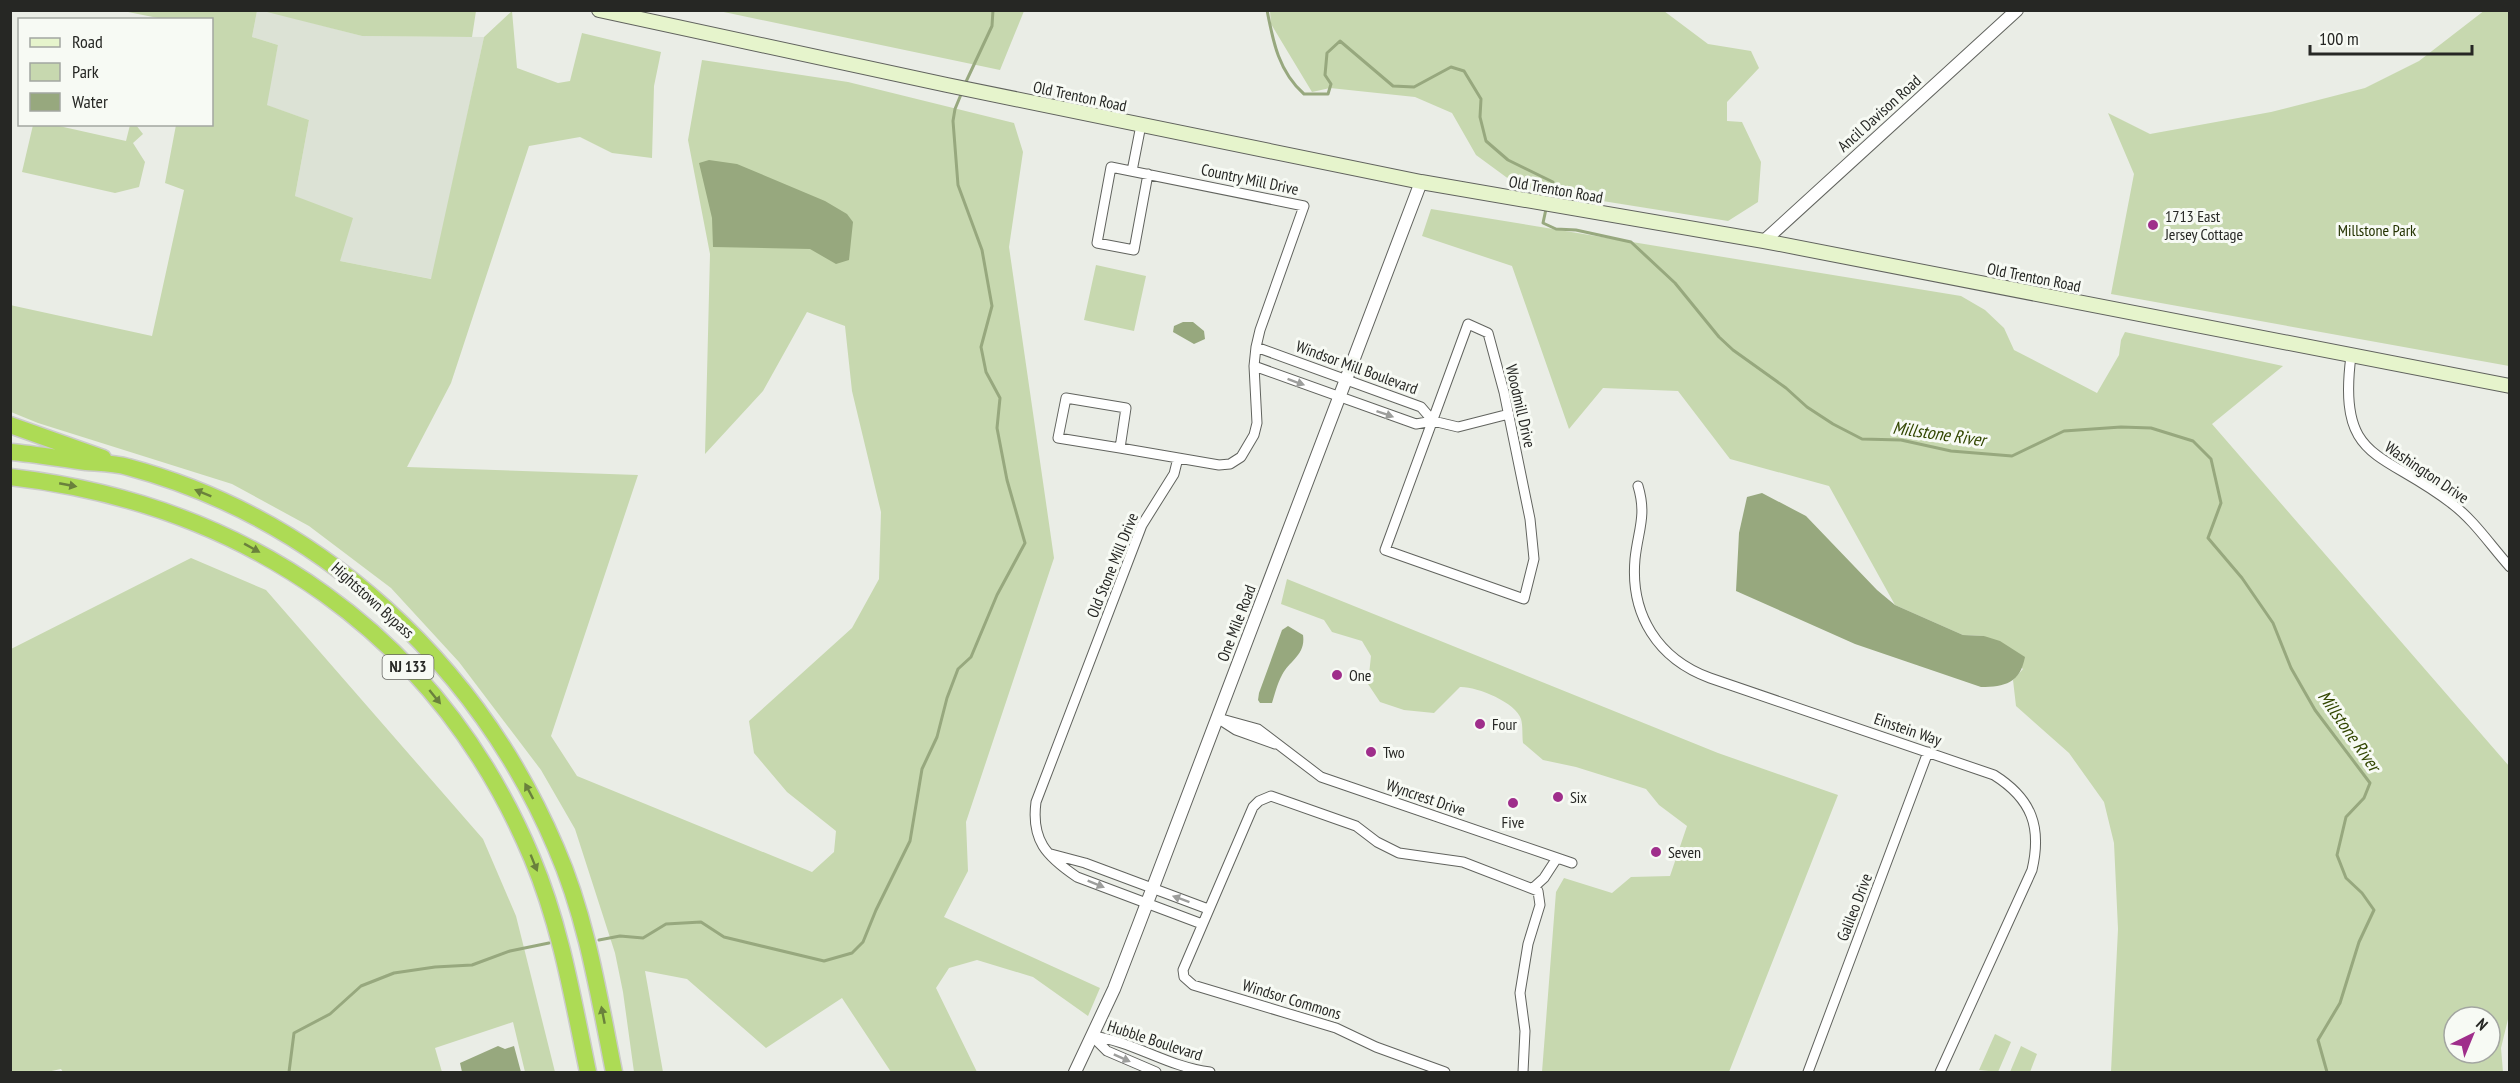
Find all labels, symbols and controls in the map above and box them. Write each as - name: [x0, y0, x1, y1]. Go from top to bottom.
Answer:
- legend: [18, 18, 213, 126]
- scale bar: [2310, 18, 2472, 56]
- text: 100 m: [2319, 27, 2359, 50]
- text: Road: [72, 30, 103, 53]
- text: Park: [72, 60, 99, 83]
- street label: Ancil Davison Road: [1833, 70, 1925, 156]
- street label: Old Trenton Road: [1031, 76, 1129, 116]
- text: Water: [72, 90, 108, 113]
- street label: Country Mill Drive: [1199, 159, 1301, 199]
- street label: Old Trenton Road: [1507, 171, 1605, 207]
- place label: 1713 East Jersey Cottage: [2164, 206, 2243, 244]
- marker: 1713 East Jersey Cottage: [2146, 218, 2160, 232]
- park label: Millstone Park: [2338, 220, 2417, 240]
- street label: Old Trenton Road: [1985, 258, 2083, 296]
- street label: Windsor Mill Boulevard: [1293, 336, 1421, 398]
- street label: Woodmill Drive: [1502, 362, 1540, 450]
- one-way arrow: [1287, 377, 1305, 387]
- one-way arrow: [1376, 409, 1394, 419]
- water label: Millstone River: [1891, 416, 1990, 452]
- street label: Washington Drive: [2381, 437, 2473, 507]
- one-way arrow: [59, 481, 78, 490]
- one-way arrow: [194, 488, 212, 498]
- street label: Old Stone Mill Drive: [1082, 510, 1142, 620]
- one-way arrow: [244, 543, 261, 553]
- street label: Hightstown Bypass: [328, 558, 418, 642]
- street label: One Mile Road: [1212, 582, 1260, 664]
- road number: NJ 133: [382, 655, 434, 679]
- place label: One: [1349, 665, 1371, 685]
- marker: One: [1330, 668, 1344, 682]
- water label: Millstone River: [2313, 686, 2387, 778]
- one-way arrow: [428, 689, 441, 705]
- street label: Einstein Way: [1872, 708, 1944, 750]
- place label: Four: [1492, 714, 1517, 734]
- marker: Four: [1473, 717, 1487, 731]
- place label: Two: [1383, 742, 1405, 762]
- marker: Two: [1364, 745, 1378, 759]
- street label: Wyncrest Drive: [1384, 774, 1468, 820]
- one-way arrow: [524, 782, 534, 799]
- place label: Six: [1570, 787, 1587, 807]
- marker: Six: [1551, 790, 1565, 804]
- marker: Five: [1506, 796, 1520, 810]
- place label: Five: [1502, 812, 1524, 832]
- place label: Seven: [1668, 842, 1701, 862]
- marker: Seven: [1649, 845, 1663, 859]
- one-way arrow: [530, 855, 540, 873]
- street label: Galileo Drive: [1832, 870, 1876, 944]
- one-way arrow: [1087, 879, 1105, 889]
- one-way arrow: [1171, 893, 1189, 903]
- street label: Windsor Commons: [1240, 974, 1344, 1024]
- one-way arrow: [598, 1005, 607, 1024]
- north arrow: [2442, 1005, 2502, 1065]
- text: N: [2472, 1014, 2492, 1034]
- street label: Hubble Boulevard: [1105, 1015, 1205, 1065]
- one-way arrow: [1113, 1053, 1131, 1063]

